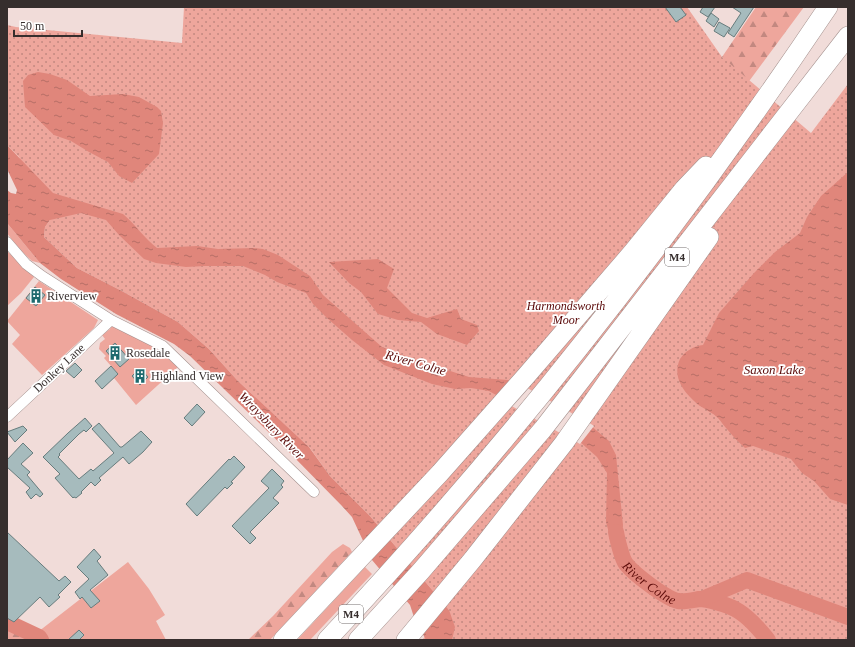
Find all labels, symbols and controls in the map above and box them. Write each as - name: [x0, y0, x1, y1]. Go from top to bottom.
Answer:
- scale bar: [14, 12, 82, 38]
- text: 50 m: [20, 19, 45, 33]
- road number: M4: [665, 248, 689, 266]
- building icon: Riverview: [28, 288, 44, 304]
- place label: Riverview: [47, 289, 97, 303]
- park label: Harmondsworth Moor: [526, 299, 605, 327]
- street label: Donkey Lane: [30, 341, 88, 395]
- building icon: Rosedale: [107, 345, 123, 361]
- place label: Rosedale: [126, 346, 170, 360]
- water label: River Colne: [383, 346, 448, 378]
- water label: Saxon Lake: [744, 362, 804, 377]
- building icon: Highland View: [132, 368, 148, 384]
- place label: Highland View: [151, 369, 224, 383]
- water label: Wraysbury River: [236, 389, 308, 463]
- water label: River Colne: [619, 558, 678, 608]
- road number: M4: [339, 605, 363, 623]

